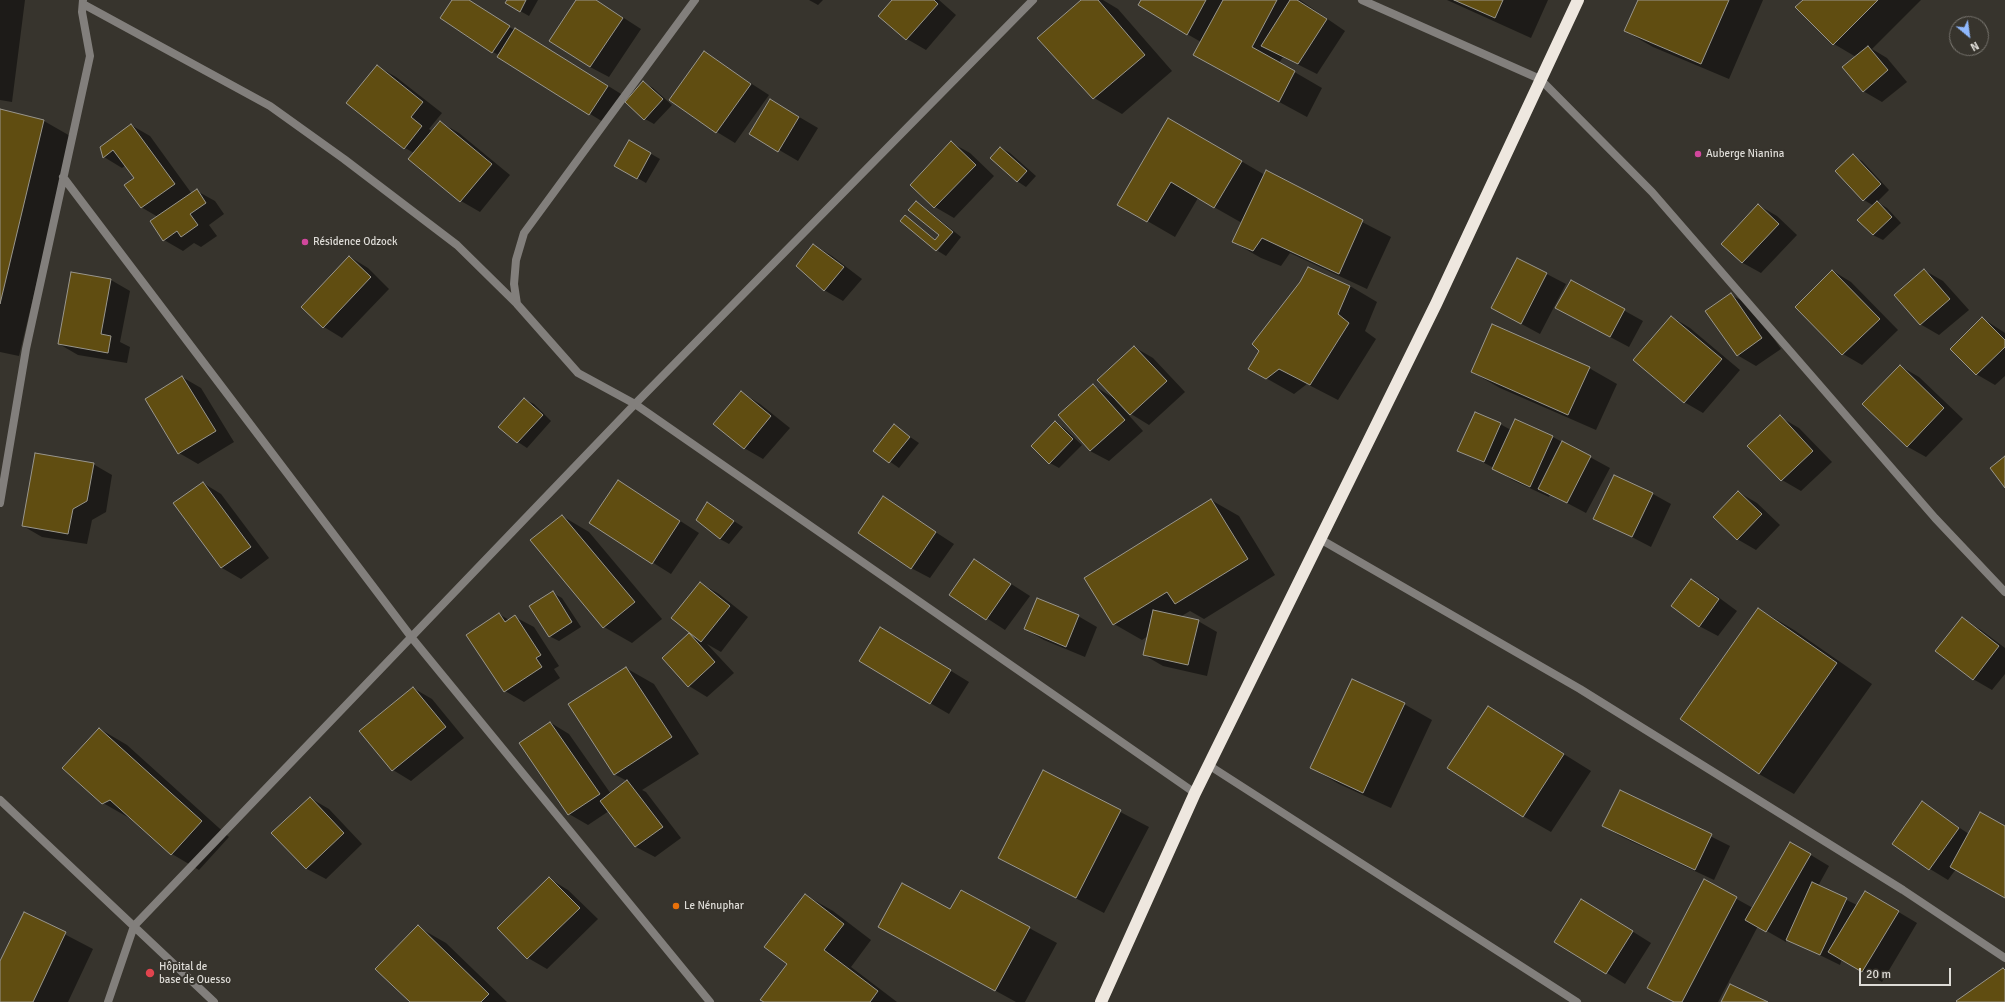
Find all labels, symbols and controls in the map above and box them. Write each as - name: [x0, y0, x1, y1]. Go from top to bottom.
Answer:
- north arrow: [1949, 16, 1989, 56]
- text: N: [1968, 39, 1981, 54]
- place label: Auberge Nianina: [1706, 147, 1784, 161]
- marker: Auberge Nianina: [1693, 149, 1703, 159]
- place label: Résidence Odzock: [313, 235, 397, 249]
- marker: Résidence Odzock: [300, 237, 310, 247]
- place label: Le Nénuphar: [684, 899, 744, 913]
- marker: Le Nénuphar: [671, 901, 681, 911]
- place label: Hôpital de base de Ouesso: [159, 960, 231, 986]
- scale bar: [1861, 960, 1953, 986]
- marker: Hôpital de base de Ouesso: [144, 967, 156, 979]
- text: 20 m: [1866, 967, 1891, 982]

